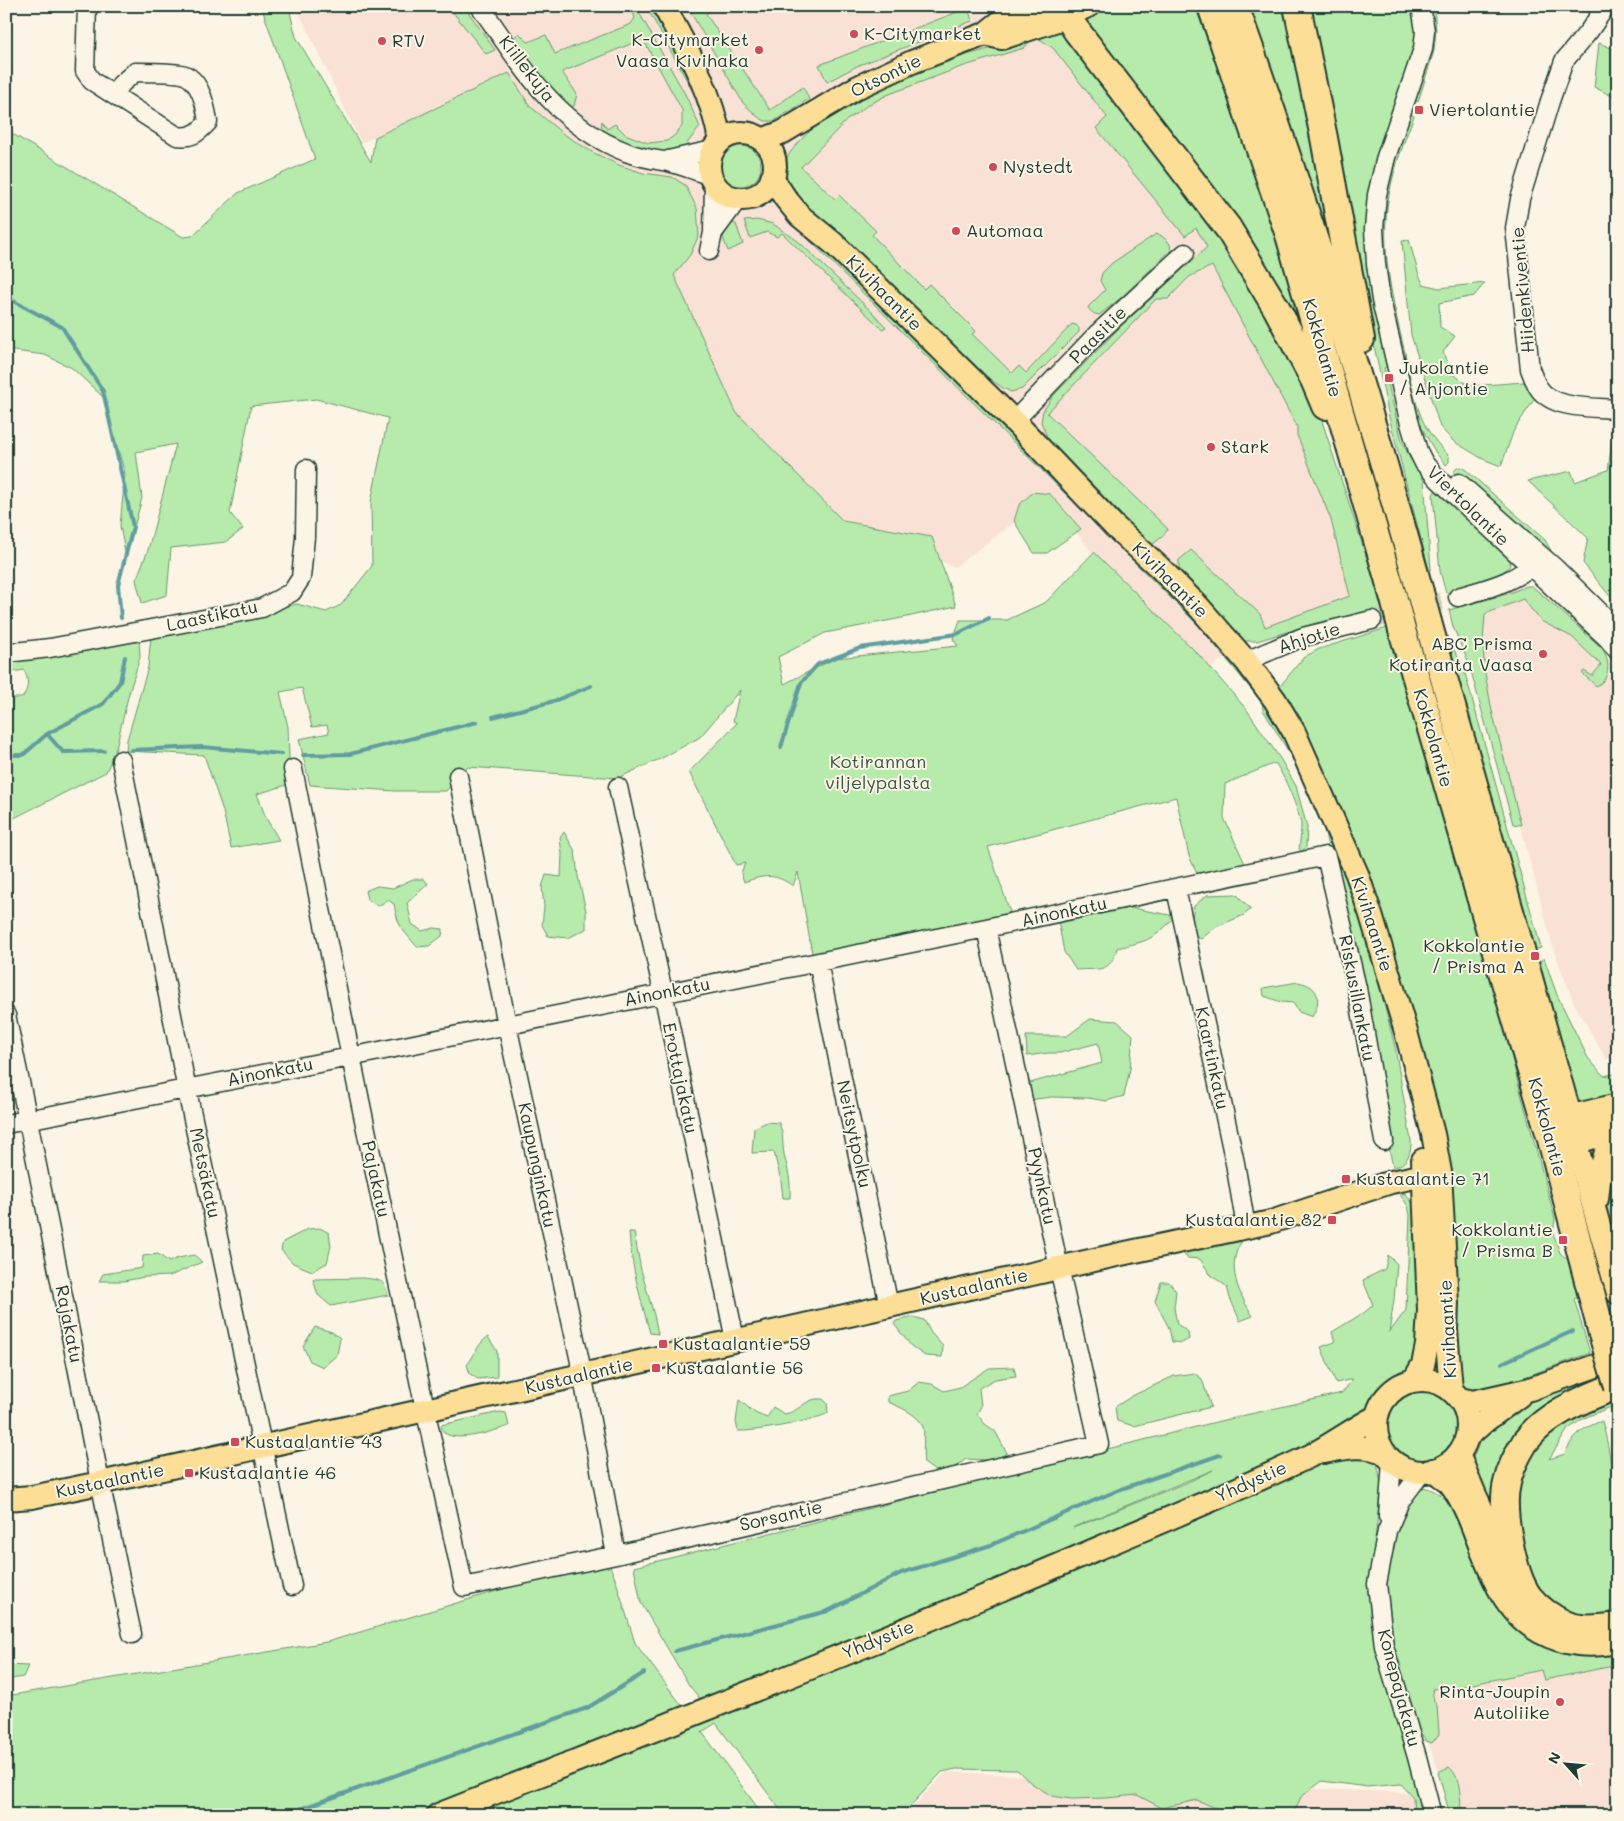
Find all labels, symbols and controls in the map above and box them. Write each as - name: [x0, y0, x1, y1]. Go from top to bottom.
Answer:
- place label: K-Citymarket: [864, 21, 981, 45]
- place label: K-Citymarket Vaasa Kivihaka: [616, 27, 749, 72]
- place label: RTV: [392, 28, 425, 52]
- marker: K-Citymarket: [848, 28, 860, 40]
- street label: Kiillekuja: [494, 30, 562, 107]
- marker: RTV: [376, 35, 388, 47]
- marker: K-Citymarket Vaasa Kivihaka: [753, 44, 765, 56]
- street label: Otsontie: [846, 48, 925, 103]
- place label: Viertolantie: [1429, 97, 1535, 121]
- marker: Viertolantie: [1413, 104, 1425, 116]
- place label: Nystedt: [1003, 154, 1073, 178]
- marker: Nystedt: [987, 161, 999, 173]
- place label: Automaa: [966, 218, 1044, 242]
- marker: Automaa: [950, 225, 962, 237]
- street label: Hiidenkiventie: [1505, 226, 1539, 354]
- street label: Kivihaantie: [841, 249, 928, 336]
- street label: Kokkolantie: [1297, 296, 1349, 400]
- street label: Paasitie: [1063, 300, 1131, 368]
- place label: Jukolantie / Ahjontie: [1399, 355, 1489, 400]
- marker: Jukolantie / Ahjontie: [1383, 372, 1395, 384]
- place label: Stark: [1221, 434, 1269, 458]
- marker: Stark: [1205, 441, 1217, 453]
- street label: Viertolantie: [1422, 460, 1515, 551]
- street label: Kivihaantie: [1127, 536, 1214, 623]
- street label: Laastikatu: [164, 594, 260, 636]
- street label: Ahjotie: [1275, 616, 1343, 658]
- place label: ABC Prisma Kotiranta Vaasa: [1389, 631, 1533, 676]
- marker: ABC Prisma Kotiranta Vaasa: [1537, 648, 1549, 660]
- street label: Kokkolantie: [1408, 686, 1460, 790]
- park label: Kotirannan viljelypalsta: [825, 749, 931, 794]
- street label: Kivihaantie: [1346, 873, 1400, 974]
- street label: Ainonkatu: [1019, 890, 1109, 932]
- street label: Riskusillankatu: [1334, 933, 1382, 1063]
- place label: Kokkolantie / Prisma A: [1423, 933, 1525, 978]
- marker: Kokkolantie / Prisma A: [1529, 950, 1541, 962]
- street label: Ainonkatu: [622, 971, 712, 1011]
- street label: Kaartinkatu: [1190, 1004, 1236, 1111]
- street label: Erottajakatu: [658, 1020, 704, 1135]
- street label: Ainonkatu: [225, 1051, 315, 1091]
- street label: Kokkolantie: [1523, 1075, 1573, 1179]
- street label: Neitsytpolku: [832, 1078, 878, 1190]
- street label: Kaupunginkatu: [513, 1100, 563, 1230]
- street label: Metsäkatu: [185, 1125, 227, 1220]
- street label: Pajakatu: [357, 1138, 397, 1219]
- street label: Pyynkatu: [1023, 1145, 1063, 1227]
- place label: Kustaalantie 71: [1356, 1166, 1490, 1190]
- marker: Kustaalantie 71: [1340, 1173, 1352, 1185]
- place label: Kustaalantie 82: [1185, 1207, 1322, 1231]
- marker: Kustaalantie 82: [1326, 1214, 1338, 1226]
- place label: Kokkolantie / Prisma B: [1451, 1217, 1553, 1262]
- marker: Kokkolantie / Prisma B: [1557, 1234, 1569, 1246]
- street label: Kustaalantie: [917, 1262, 1030, 1310]
- street label: Kivihaantie: [1432, 1279, 1462, 1379]
- street label: Rajakatu: [51, 1283, 89, 1365]
- place label: Kustaalantie 59: [673, 1331, 810, 1355]
- marker: Kustaalantie 59: [657, 1338, 669, 1350]
- street label: Kustaalantie: [522, 1351, 635, 1399]
- place label: Kustaalantie 56: [666, 1355, 803, 1379]
- marker: Kustaalantie 56: [650, 1362, 662, 1374]
- place label: Kustaalantie 43: [245, 1429, 382, 1453]
- marker: Kustaalantie 43: [229, 1436, 241, 1448]
- street label: Yhdystie: [1211, 1455, 1290, 1508]
- street label: Kustaalantie: [53, 1457, 166, 1503]
- place label: Kustaalantie 46: [199, 1460, 336, 1484]
- marker: Kustaalantie 46: [183, 1467, 195, 1479]
- street label: Sorsantie: [737, 1494, 825, 1536]
- street label: Yhdystie: [838, 1614, 917, 1664]
- street label: Konepajakatu: [1373, 1626, 1427, 1749]
- place label: Rinta-Joupin Autoliike: [1439, 1679, 1550, 1724]
- marker: Rinta-Joupin Autoliike: [1554, 1696, 1566, 1708]
- north arrow: [1542, 1738, 1592, 1788]
- text: N: [1543, 1749, 1565, 1767]

